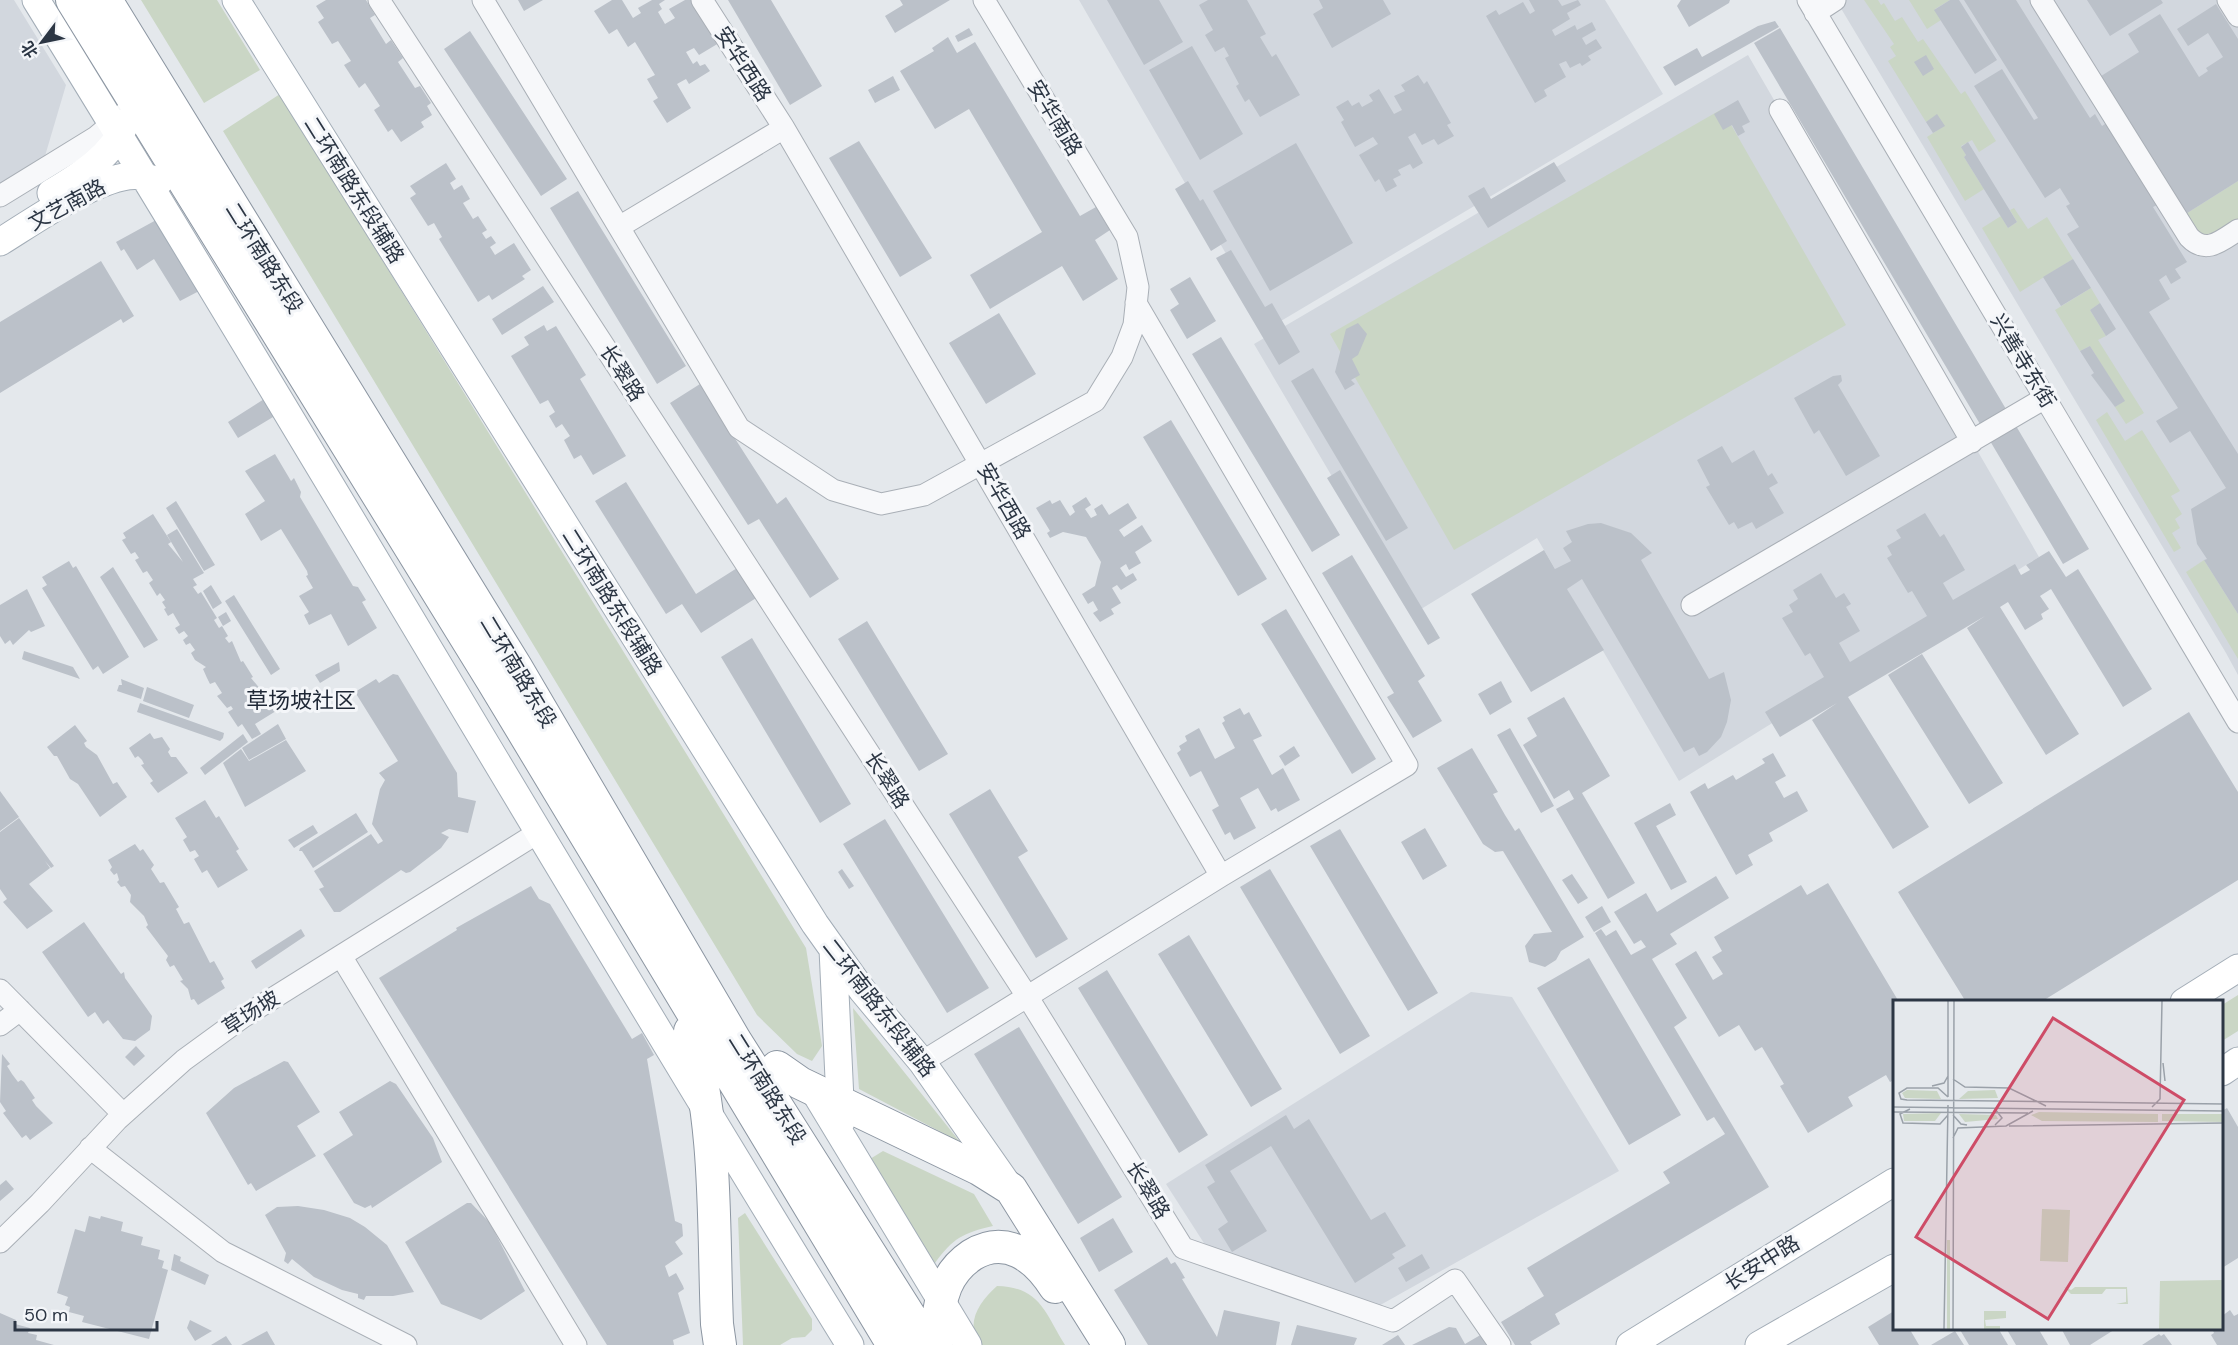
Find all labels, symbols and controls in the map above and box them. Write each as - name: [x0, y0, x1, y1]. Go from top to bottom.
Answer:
- north arrow: [12, 12, 72, 72]
- street label: 安华西路: [708, 21, 778, 107]
- text: 北: [17, 37, 43, 62]
- street label: 安华南路: [1021, 75, 1089, 161]
- street label: 二环南路东段辅路: [298, 111, 410, 269]
- street label: 文艺南路: [23, 173, 111, 237]
- street label: 二环南路东段: [219, 197, 309, 319]
- street label: 兴善寺东街: [1984, 309, 2062, 413]
- street label: 长翠路: [593, 339, 651, 407]
- street label: 安华西路: [971, 458, 1037, 544]
- street label: 二环南路东段辅路: [556, 523, 668, 681]
- street label: 二环南路东段: [474, 611, 562, 733]
- district label: 草场坡社区: [246, 686, 356, 715]
- street label: 长翠路: [858, 746, 916, 814]
- street label: 二环南路东段辅路: [816, 933, 942, 1083]
- street label: 草场坡: [217, 984, 285, 1042]
- inset map: [1893, 1000, 2223, 1330]
- street label: 二环南路东段: [722, 1028, 812, 1150]
- street label: 长翠路: [1120, 1156, 1176, 1224]
- street label: 长安中路: [1719, 1229, 1805, 1297]
- scale bar: [15, 1294, 158, 1332]
- text: 50 m: [24, 1303, 68, 1327]

